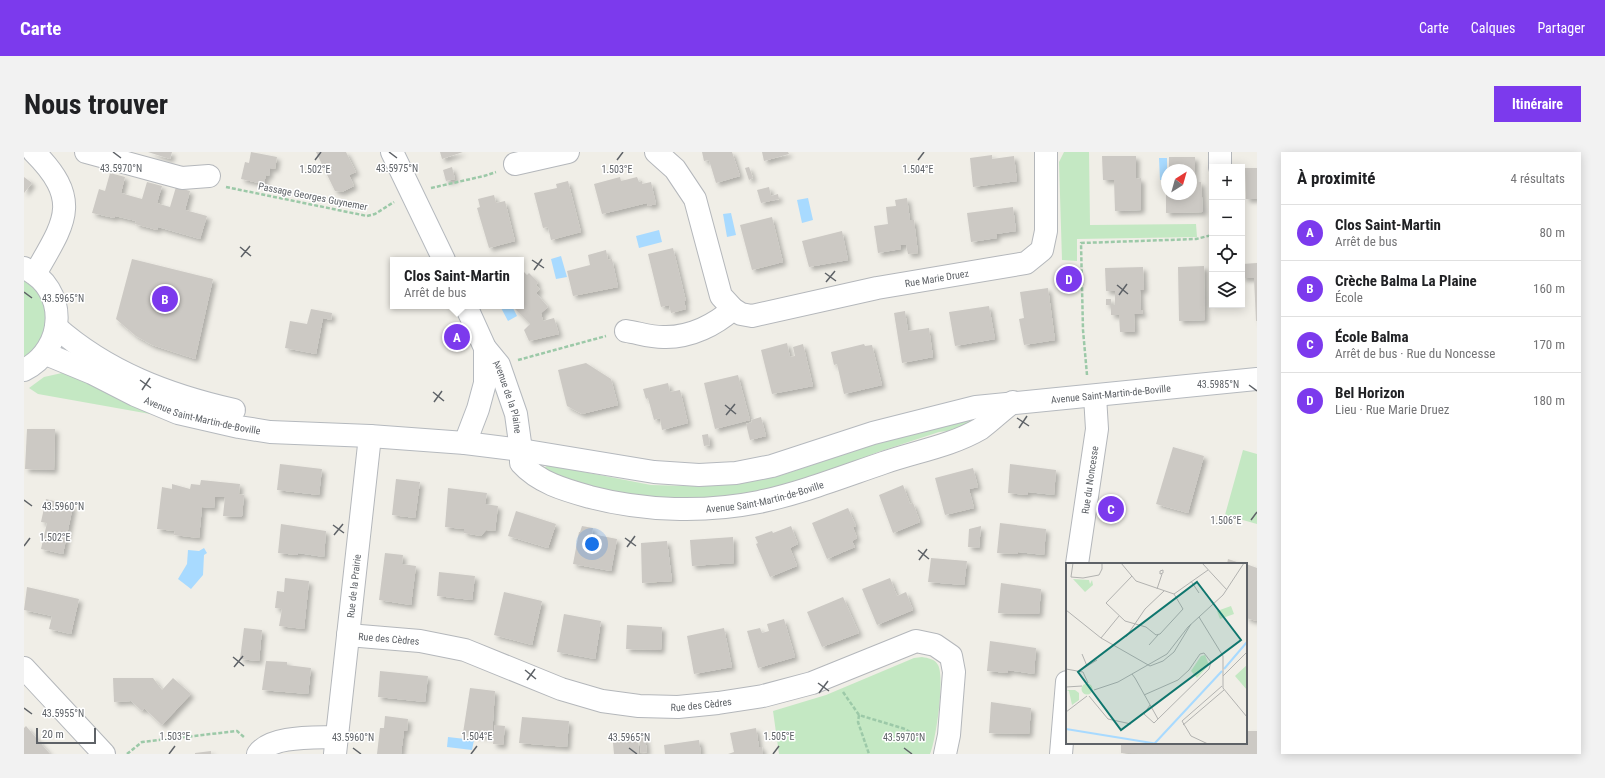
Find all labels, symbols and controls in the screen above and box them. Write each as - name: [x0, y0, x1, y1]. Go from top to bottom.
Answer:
- text: Carte: [20, 17, 61, 40]
- text: Carte: [1419, 20, 1449, 36]
- text: Calques: [1471, 20, 1515, 36]
- text: Partager: [1537, 20, 1585, 36]
- button: Itinéraire: [1494, 86, 1581, 122]
- text: Nous trouver: [24, 88, 168, 121]
- text: 43.5970°N: [100, 163, 142, 174]
- text: 43.5975°N: [376, 163, 418, 174]
- text: 1.502°E: [299, 164, 331, 175]
- text: 1.503°E: [601, 164, 633, 175]
- text: 1.504°E: [902, 164, 934, 175]
- north arrow: [1161, 164, 1197, 200]
- map controls: [1209, 164, 1245, 308]
- button: +: [1209, 164, 1245, 200]
- text: À proximité: [1297, 168, 1375, 188]
- text: 4 résultats: [1511, 171, 1565, 186]
- street label: Passage Georges Guynemer: [257, 181, 368, 212]
- button: −: [1209, 200, 1245, 236]
- text: Clos Saint-Martin: [1335, 216, 1441, 234]
- text: A: [1306, 225, 1314, 240]
- text: 80 m: [1539, 225, 1565, 240]
- text: Arrêt de bus: [1335, 234, 1397, 249]
- button: locate: [1209, 236, 1245, 272]
- popup: [390, 257, 524, 309]
- pin: D: [1056, 264, 1082, 294]
- text: Clos Saint-Martin: [404, 267, 510, 285]
- street label: Rue Marie Druez: [904, 268, 970, 289]
- button: layers: [1209, 272, 1245, 308]
- text: Crèche Balma La Plaine: [1335, 272, 1477, 290]
- text: B: [1306, 281, 1314, 296]
- text: 160 m: [1533, 281, 1565, 296]
- pin: B: [152, 284, 178, 314]
- text: Arrêt de bus: [404, 285, 466, 300]
- text: École: [1335, 290, 1363, 305]
- text: 43.5965°N: [42, 293, 84, 304]
- pin: A: [444, 322, 470, 352]
- text: École Balma: [1335, 328, 1408, 346]
- text: C: [1306, 337, 1314, 352]
- text: 170 m: [1533, 337, 1565, 352]
- text: Arrêt de bus · Rue du Noncesse: [1335, 346, 1495, 361]
- street label: Avenue de la Plaine: [491, 358, 524, 434]
- text: 43.5985°N: [1197, 379, 1239, 390]
- street label: Avenue Saint-Martin-de-Boville: [1050, 383, 1172, 406]
- text: Bel Horizon: [1335, 384, 1405, 402]
- text: D: [1306, 393, 1314, 408]
- text: 180 m: [1533, 393, 1565, 408]
- street label: Avenue Saint-Martin-de-Boville: [143, 395, 262, 436]
- text: Lieu · Rue Marie Druez: [1335, 402, 1449, 417]
- street label: Rue du Noncesse: [1079, 445, 1100, 515]
- street label: Avenue Saint-Martin-de-Boville: [706, 479, 825, 515]
- pin: C: [1098, 494, 1124, 524]
- text: 43.5960°N: [42, 501, 84, 512]
- text: 1.506°E: [1210, 515, 1242, 526]
- text: 1.502°E: [39, 532, 71, 543]
- your location: [582, 534, 602, 554]
- street label: Rue de la Prairie: [345, 553, 363, 618]
- inset map: [1066, 563, 1247, 744]
- street label: Rue des Cèdres: [358, 631, 420, 647]
- street label: Rue des Cèdres: [670, 696, 733, 713]
- text: 43.5955°N: [42, 708, 84, 719]
- scale bar: [36, 726, 96, 745]
- text: 20 m: [42, 728, 64, 741]
- text: 1.503°E: [159, 731, 191, 742]
- text: 1.504°E: [461, 731, 493, 742]
- text: 1.505°E: [763, 731, 795, 742]
- text: 43.5960°N: [332, 732, 374, 743]
- text: 43.5965°N: [608, 732, 650, 743]
- text: 43.5970°N: [883, 732, 925, 743]

